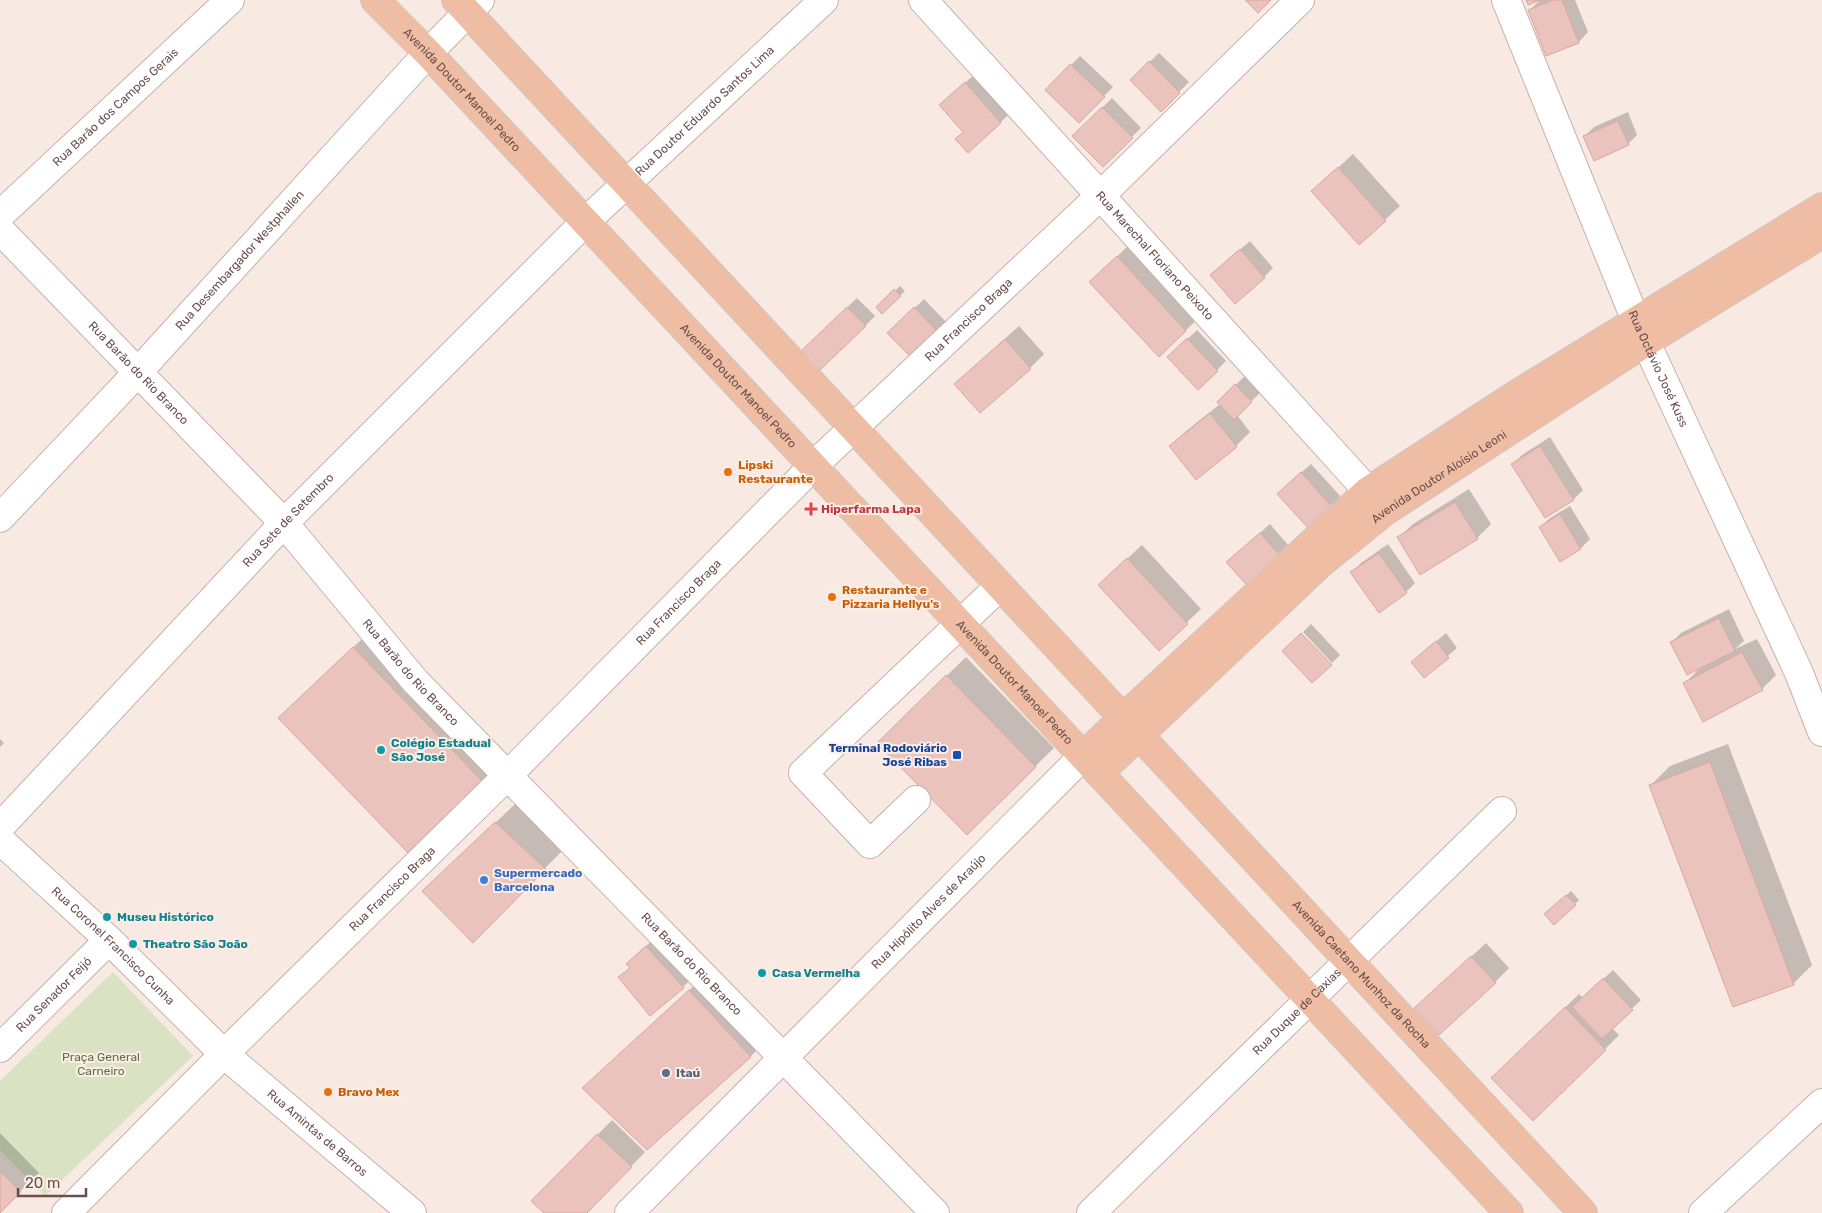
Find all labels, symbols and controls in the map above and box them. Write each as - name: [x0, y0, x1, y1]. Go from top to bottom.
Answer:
- street label: Avenida Doutor Manoel Pedro: [400, 25, 523, 155]
- street label: Rua Doutor Eduardo Santos Lima: [632, 43, 777, 179]
- street label: Rua Barão dos Campos Gerais: [50, 45, 181, 169]
- street label: Rua Desembargador Westphallen: [173, 187, 307, 333]
- street label: Rua Marechal Floriano Peixoto: [1093, 188, 1217, 323]
- street label: Rua Francisco Braga: [922, 275, 1015, 364]
- street label: Rua Octávio José Kuss: [1625, 308, 1691, 429]
- street label: Rua Barão do Rio Branco: [86, 319, 192, 427]
- street label: Avenida Doutor Manoel Pedro: [677, 321, 800, 451]
- street label: Avenida Doutor Aloísio Leoni: [1369, 427, 1509, 526]
- place label: Lipski Restaurante: [738, 458, 813, 486]
- marker: Lipski Restaurante: [722, 466, 734, 478]
- street label: Rua Sete de Setembro: [240, 470, 337, 570]
- place label: Hiperfarma Lapa: [821, 502, 921, 516]
- marker: Hiperfarma Lapa: [805, 503, 817, 515]
- street label: Rua Francisco Braga: [633, 556, 724, 648]
- place label: Restaurante e Pizzaria Hellyu's: [842, 583, 940, 611]
- marker: Restaurante e Pizzaria Hellyu's: [826, 591, 838, 603]
- street label: Rua Barão do Rio Branco: [360, 616, 462, 729]
- street label: Avenida Doutor Manoel Pedro: [953, 617, 1076, 747]
- place label: Colégio Estadual São José: [391, 736, 491, 764]
- place label: Terminal Rodoviário José Ribas: [829, 741, 947, 769]
- marker: Colégio Estadual São José: [375, 744, 387, 756]
- marker: Terminal Rodoviário José Ribas: [951, 749, 963, 761]
- street label: Rua Francisco Braga: [346, 843, 438, 934]
- street label: Rua Hipólito Alves de Araújo: [868, 851, 989, 972]
- place label: Supermercado Barcelona: [494, 866, 582, 894]
- marker: Supermercado Barcelona: [478, 874, 490, 886]
- street label: Rua Coronel Francisco Cunha: [49, 884, 177, 1008]
- street label: Avenida Caetano Munhoz da Rocha: [1289, 898, 1433, 1051]
- place label: Museu Histórico: [117, 910, 214, 924]
- street label: Rua Barão do Rio Branco: [638, 910, 745, 1018]
- marker: Museu Histórico: [101, 911, 113, 923]
- place label: Theatro São João: [143, 937, 248, 951]
- marker: Theatro São João: [127, 938, 139, 950]
- street label: Rua Senador Feijó: [13, 954, 95, 1035]
- street label: Rua Duque de Caxias: [1250, 965, 1344, 1058]
- place label: Casa Vermelha: [772, 966, 860, 980]
- marker: Casa Vermelha: [756, 967, 768, 979]
- park label: Praça General Carneiro: [62, 1050, 140, 1078]
- place label: Itaú: [676, 1066, 700, 1080]
- marker: Itaú: [660, 1067, 672, 1079]
- place label: Bravo Mex: [338, 1085, 399, 1099]
- street label: Rua Amintas de Barros: [264, 1086, 370, 1179]
- marker: Bravo Mex: [322, 1086, 334, 1098]
- scale bar: [18, 1166, 85, 1198]
- text: 20 m: [25, 1174, 60, 1192]

